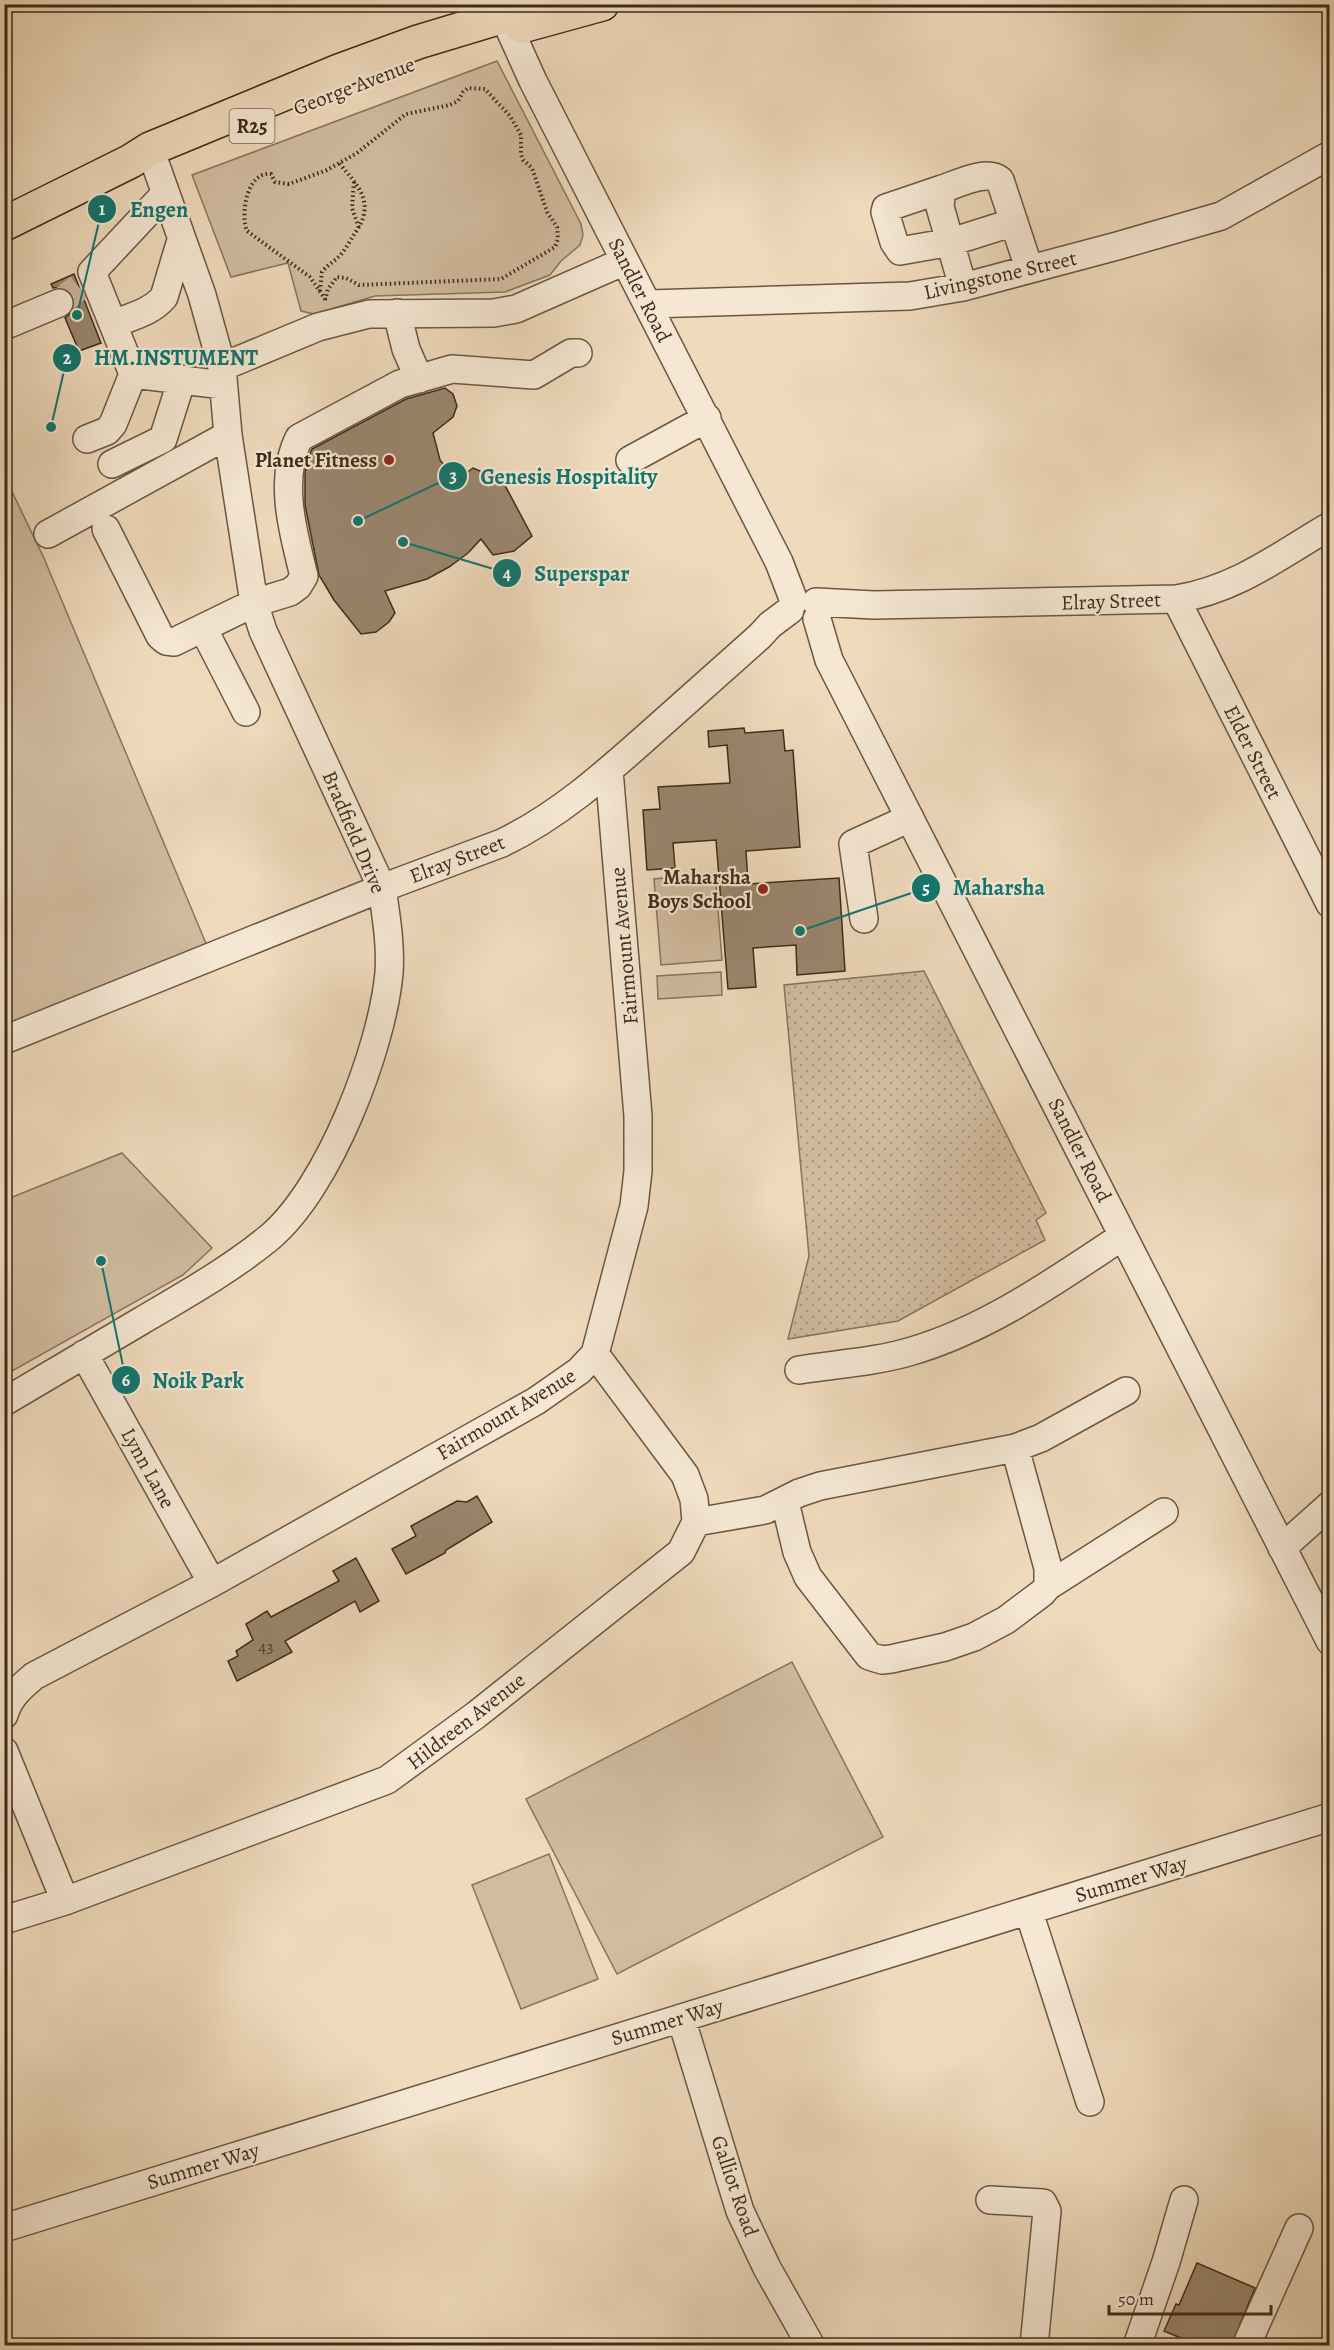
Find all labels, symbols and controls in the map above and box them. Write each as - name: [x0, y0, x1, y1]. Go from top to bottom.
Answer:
- street label: George Avenue: [289, 50, 419, 122]
- road number: R25: [230, 109, 274, 143]
- callout: Engen: [87, 189, 200, 229]
- text: Engen: [130, 195, 188, 225]
- text: 1: [99, 197, 106, 221]
- street label: Sandler Road: [602, 233, 679, 348]
- street label: Livingstone Street: [921, 244, 1079, 306]
- callout: HM.INSTUMENT: [52, 338, 270, 378]
- text: HM.INSTUMENT: [94, 343, 258, 373]
- text: 2: [63, 346, 72, 370]
- place label: Planet Fitness: [255, 446, 377, 474]
- marker: Planet Fitness: [382, 453, 396, 467]
- callout: Genesis Hospitality: [438, 456, 669, 496]
- text: Genesis Hospitality: [480, 462, 658, 492]
- text: 3: [449, 464, 457, 488]
- callout: Superspar: [492, 553, 642, 593]
- text: Superspar: [534, 559, 630, 589]
- text: 4: [503, 561, 512, 585]
- street label: Elray Street: [1061, 585, 1161, 617]
- street label: Elder Street: [1217, 700, 1289, 804]
- street label: Bradfield Drive: [316, 766, 392, 898]
- street label: Elray Street: [405, 828, 509, 890]
- place label: Maharsha Boys School: [647, 863, 752, 915]
- street label: Fairmount Avenue: [603, 866, 645, 1026]
- callout: Maharsha: [911, 868, 1057, 908]
- text: Maharsha: [953, 873, 1045, 903]
- text: 5: [922, 876, 930, 900]
- marker: Maharsha Boys School: [756, 882, 770, 896]
- street label: Sandler Road: [1042, 1093, 1119, 1208]
- callout: Noik Park: [111, 1360, 256, 1400]
- street label: Fairmount Avenue: [431, 1361, 581, 1467]
- text: Noik Park: [152, 1366, 244, 1396]
- text: 6: [122, 1368, 130, 1392]
- street label: Lynn Lane: [114, 1423, 182, 1513]
- house number: 43: [258, 1634, 274, 1658]
- street label: Hildreen Avenue: [401, 1666, 531, 1776]
- street label: Summer Way: [1072, 1849, 1191, 1909]
- street label: Summer Way: [608, 1992, 727, 2052]
- street label: Galliot Road: [705, 2132, 766, 2241]
- street label: Summer Way: [144, 2136, 263, 2196]
- scale bar: [1109, 2278, 1271, 2316]
- text: 50 m: [1118, 2287, 1154, 2311]

